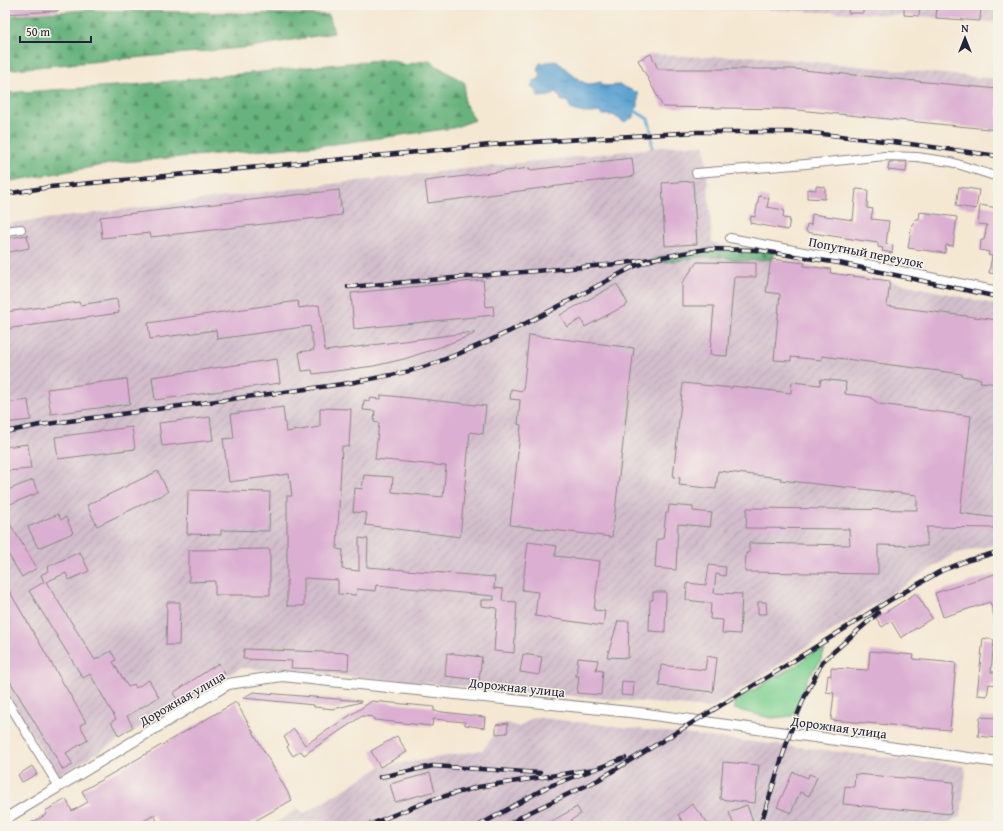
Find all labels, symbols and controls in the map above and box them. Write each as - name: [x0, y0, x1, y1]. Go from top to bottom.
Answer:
- scale bar: [20, 18, 91, 44]
- north arrow: [945, 18, 985, 58]
- text: N: [961, 20, 969, 36]
- text: 50 m: [26, 23, 50, 40]
- street label: Попутный переулок: [807, 232, 925, 273]
- street label: Дорожная улица: [135, 666, 229, 731]
- street label: Дорожная улица: [467, 673, 567, 702]
- street label: Дорожная улица: [789, 711, 889, 744]

